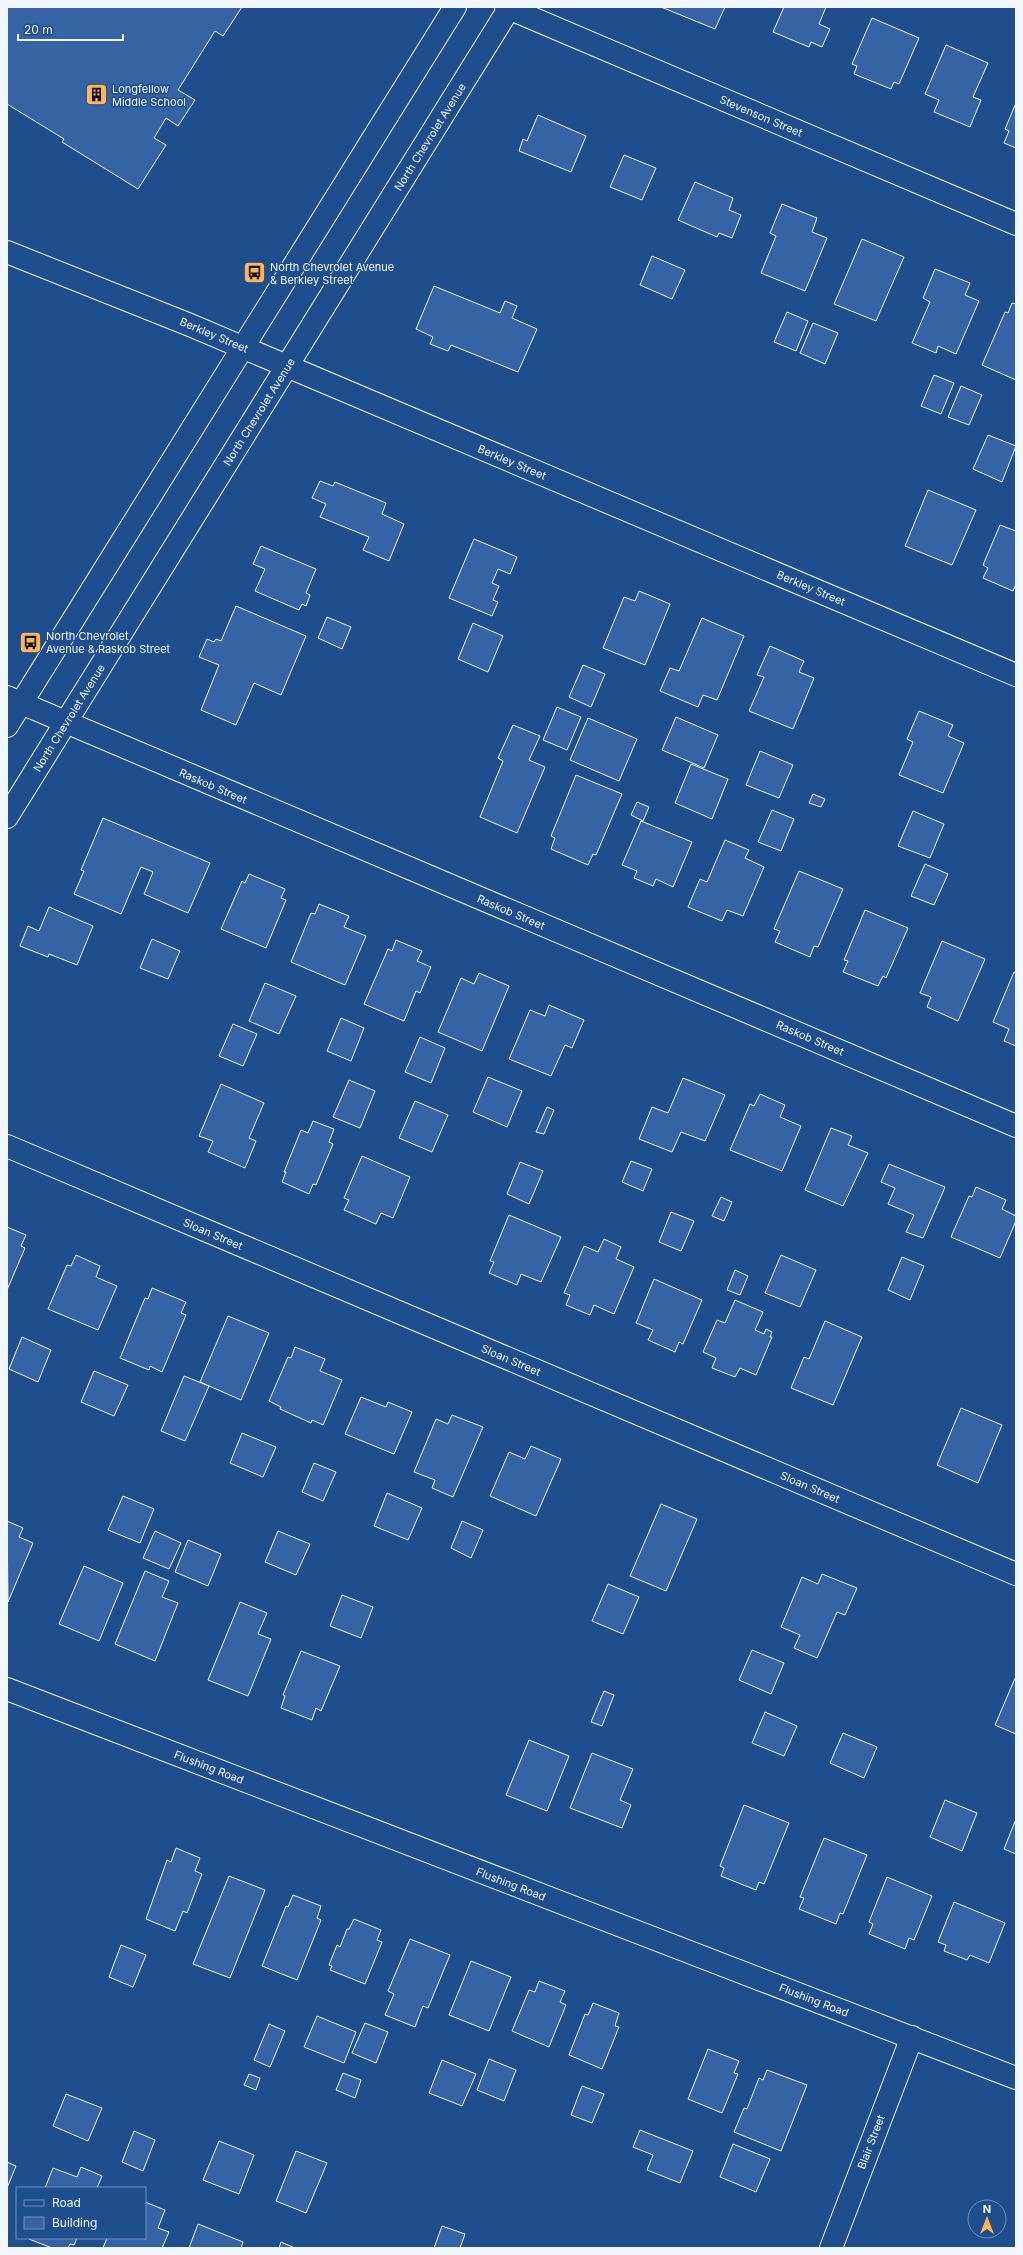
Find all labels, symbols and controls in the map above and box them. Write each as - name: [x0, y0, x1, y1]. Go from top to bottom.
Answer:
- scale bar: [18, 16, 123, 42]
- text: 20 m: [24, 22, 53, 37]
- street label: North Chevrolet Avenue: [391, 81, 469, 193]
- building icon: Longfellow Middle School: [84, 82, 110, 108]
- place label: Longfellow Middle School: [112, 82, 186, 109]
- street label: Stevenson Street: [717, 92, 805, 140]
- bus stop icon: North Chevrolet Avenue & Berkley Street: [241, 260, 267, 286]
- place label: North Chevrolet Avenue & Berkley Street: [270, 260, 394, 287]
- street label: Berkley Street: [178, 314, 251, 356]
- street label: North Chevrolet Avenue: [220, 356, 298, 468]
- street label: Berkley Street: [476, 441, 549, 483]
- street label: Berkley Street: [775, 567, 848, 609]
- bus stop icon: North Chevrolet Avenue & Raskob Street: [18, 629, 44, 655]
- place label: North Chevrolet Avenue & Raskob Street: [46, 629, 171, 656]
- street label: North Chevrolet Avenue: [30, 662, 108, 774]
- street label: Raskob Street: [177, 765, 249, 807]
- street label: Raskob Street: [475, 891, 547, 933]
- street label: Raskob Street: [774, 1017, 846, 1059]
- street label: Sloan Street: [181, 1215, 245, 1253]
- street label: Sloan Street: [479, 1341, 543, 1379]
- street label: Sloan Street: [778, 1468, 842, 1506]
- street label: Flushing Road: [172, 1747, 246, 1787]
- street label: Flushing Road: [474, 1864, 548, 1904]
- street label: Flushing Road: [777, 1980, 851, 2020]
- street label: Blair Street: [854, 2113, 888, 2171]
- legend: [16, 2187, 146, 2239]
- text: Road: [52, 2195, 81, 2210]
- north arrow: [967, 2199, 1007, 2239]
- text: N: [983, 2202, 991, 2216]
- text: Building: [52, 2215, 97, 2230]

